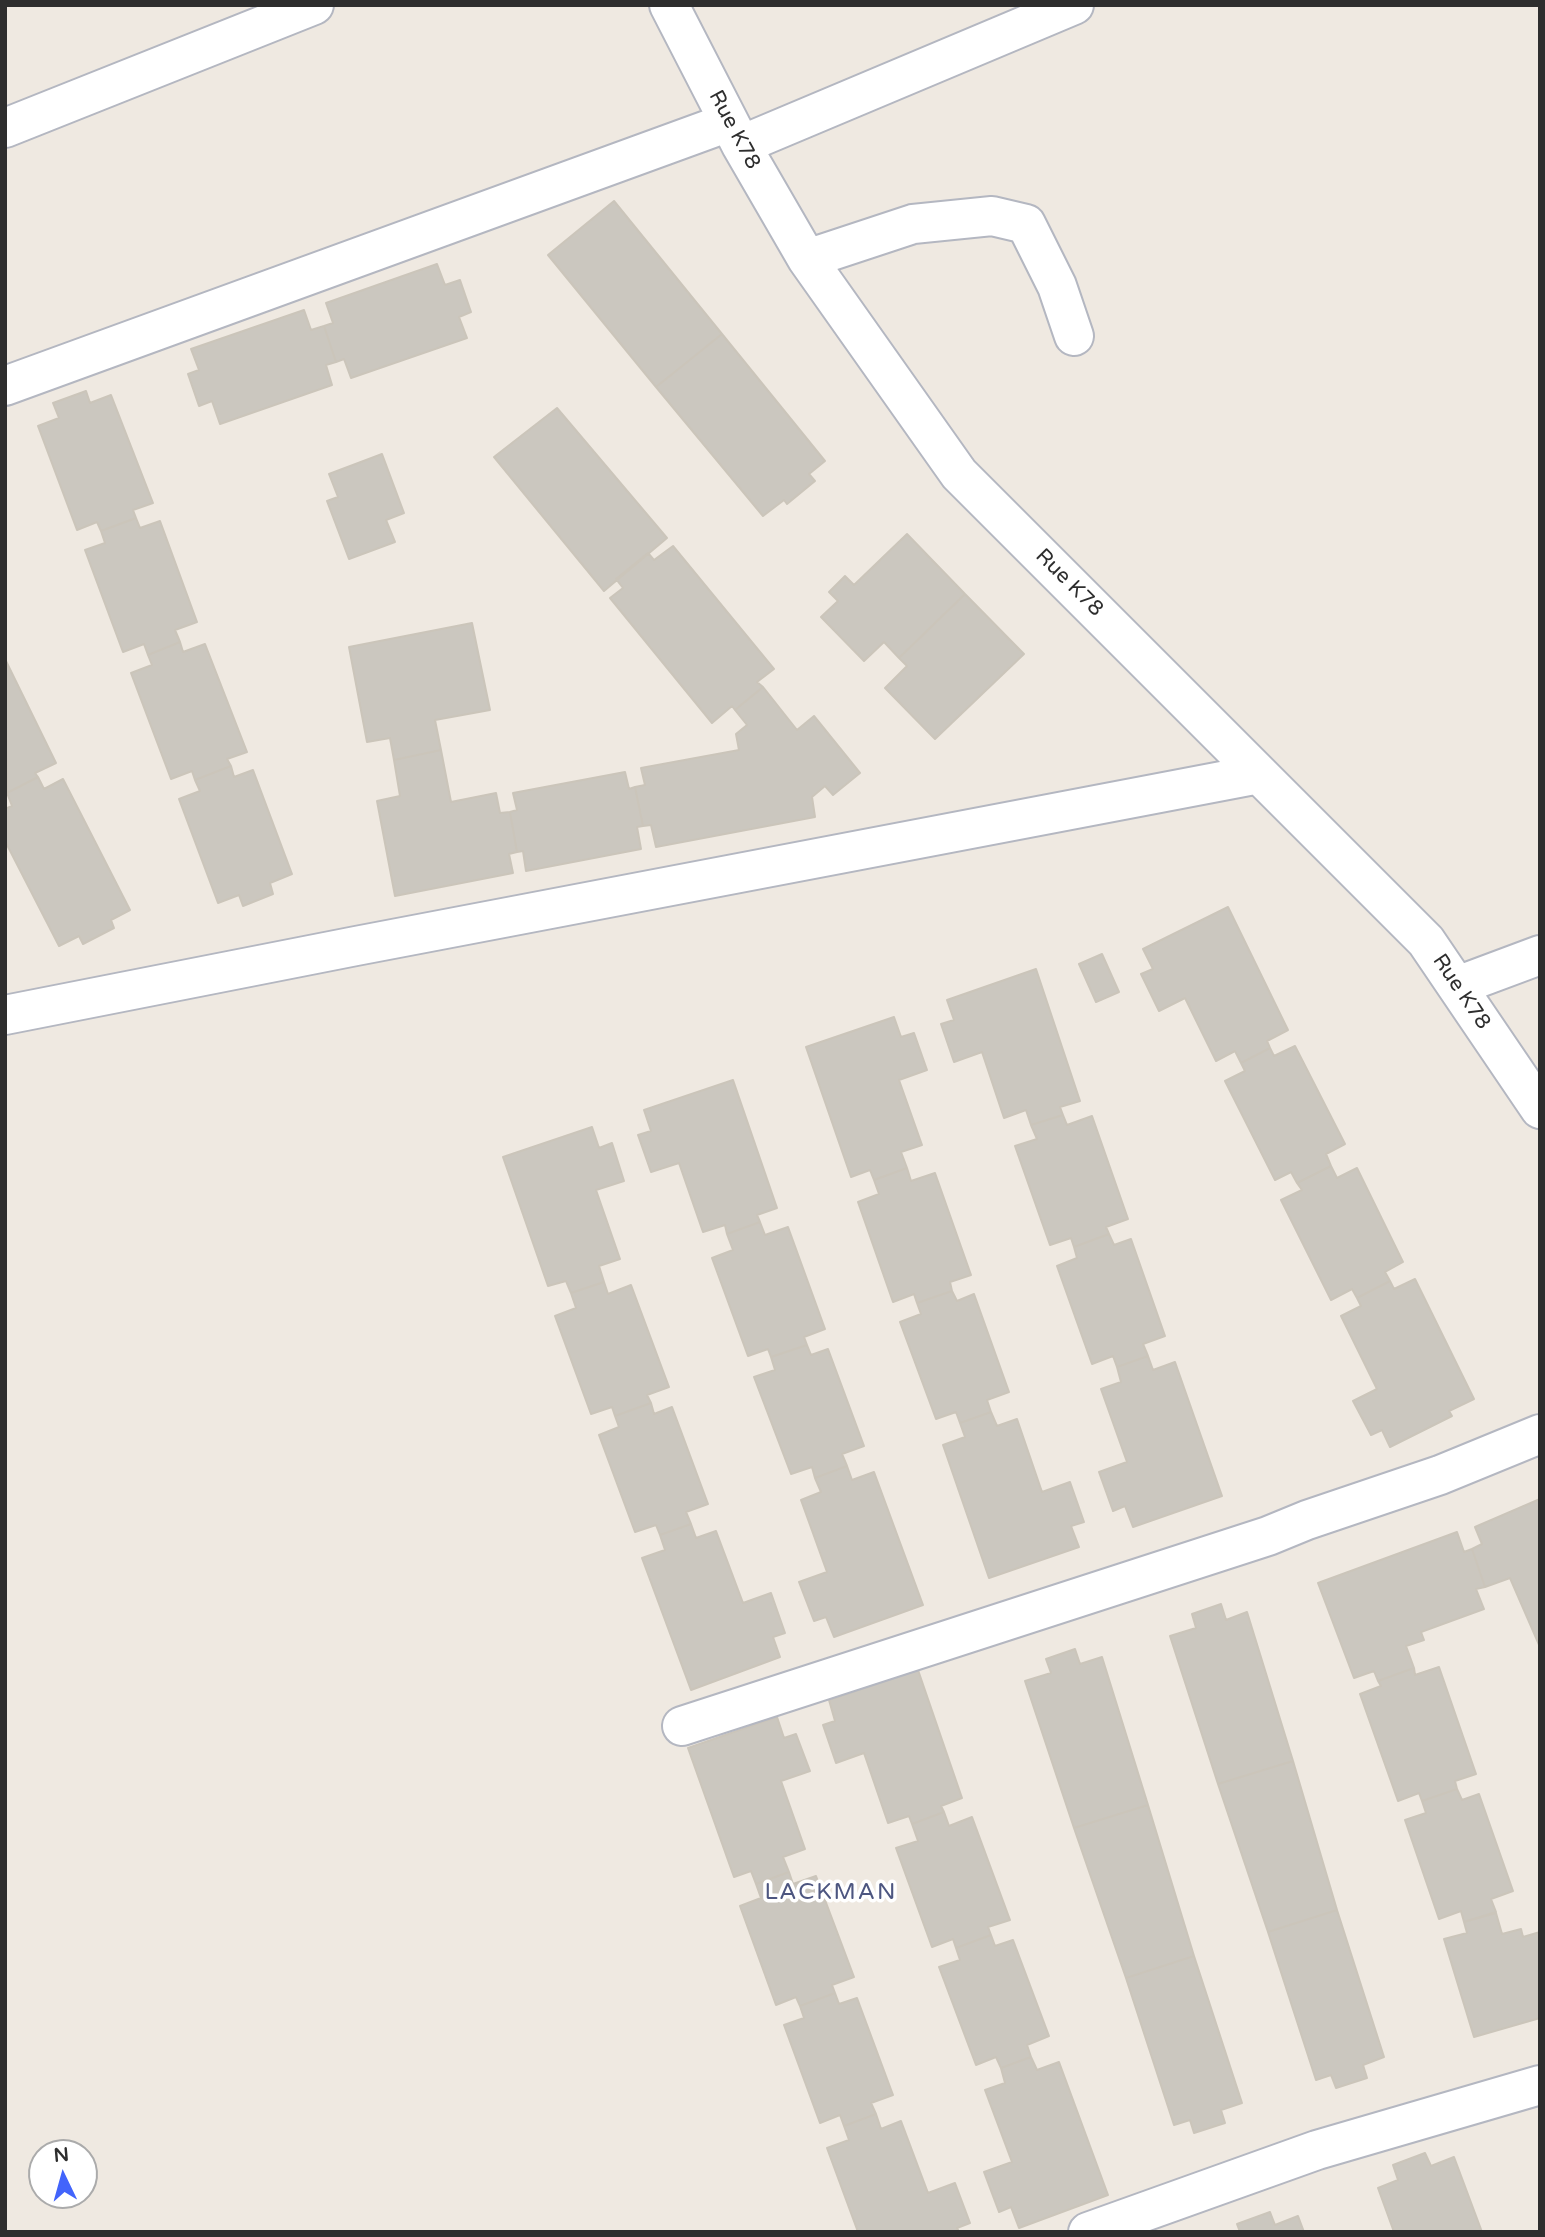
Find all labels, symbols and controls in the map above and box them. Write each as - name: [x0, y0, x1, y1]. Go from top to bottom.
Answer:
- street label: Rue K78: [703, 86, 765, 174]
- street label: Rue K78: [1030, 544, 1108, 622]
- street label: Rue K78: [1427, 949, 1495, 1035]
- district label: LACKMAN: [765, 1879, 897, 1907]
- north arrow: [28, 2139, 98, 2209]
- text: N: [53, 2143, 70, 2167]

